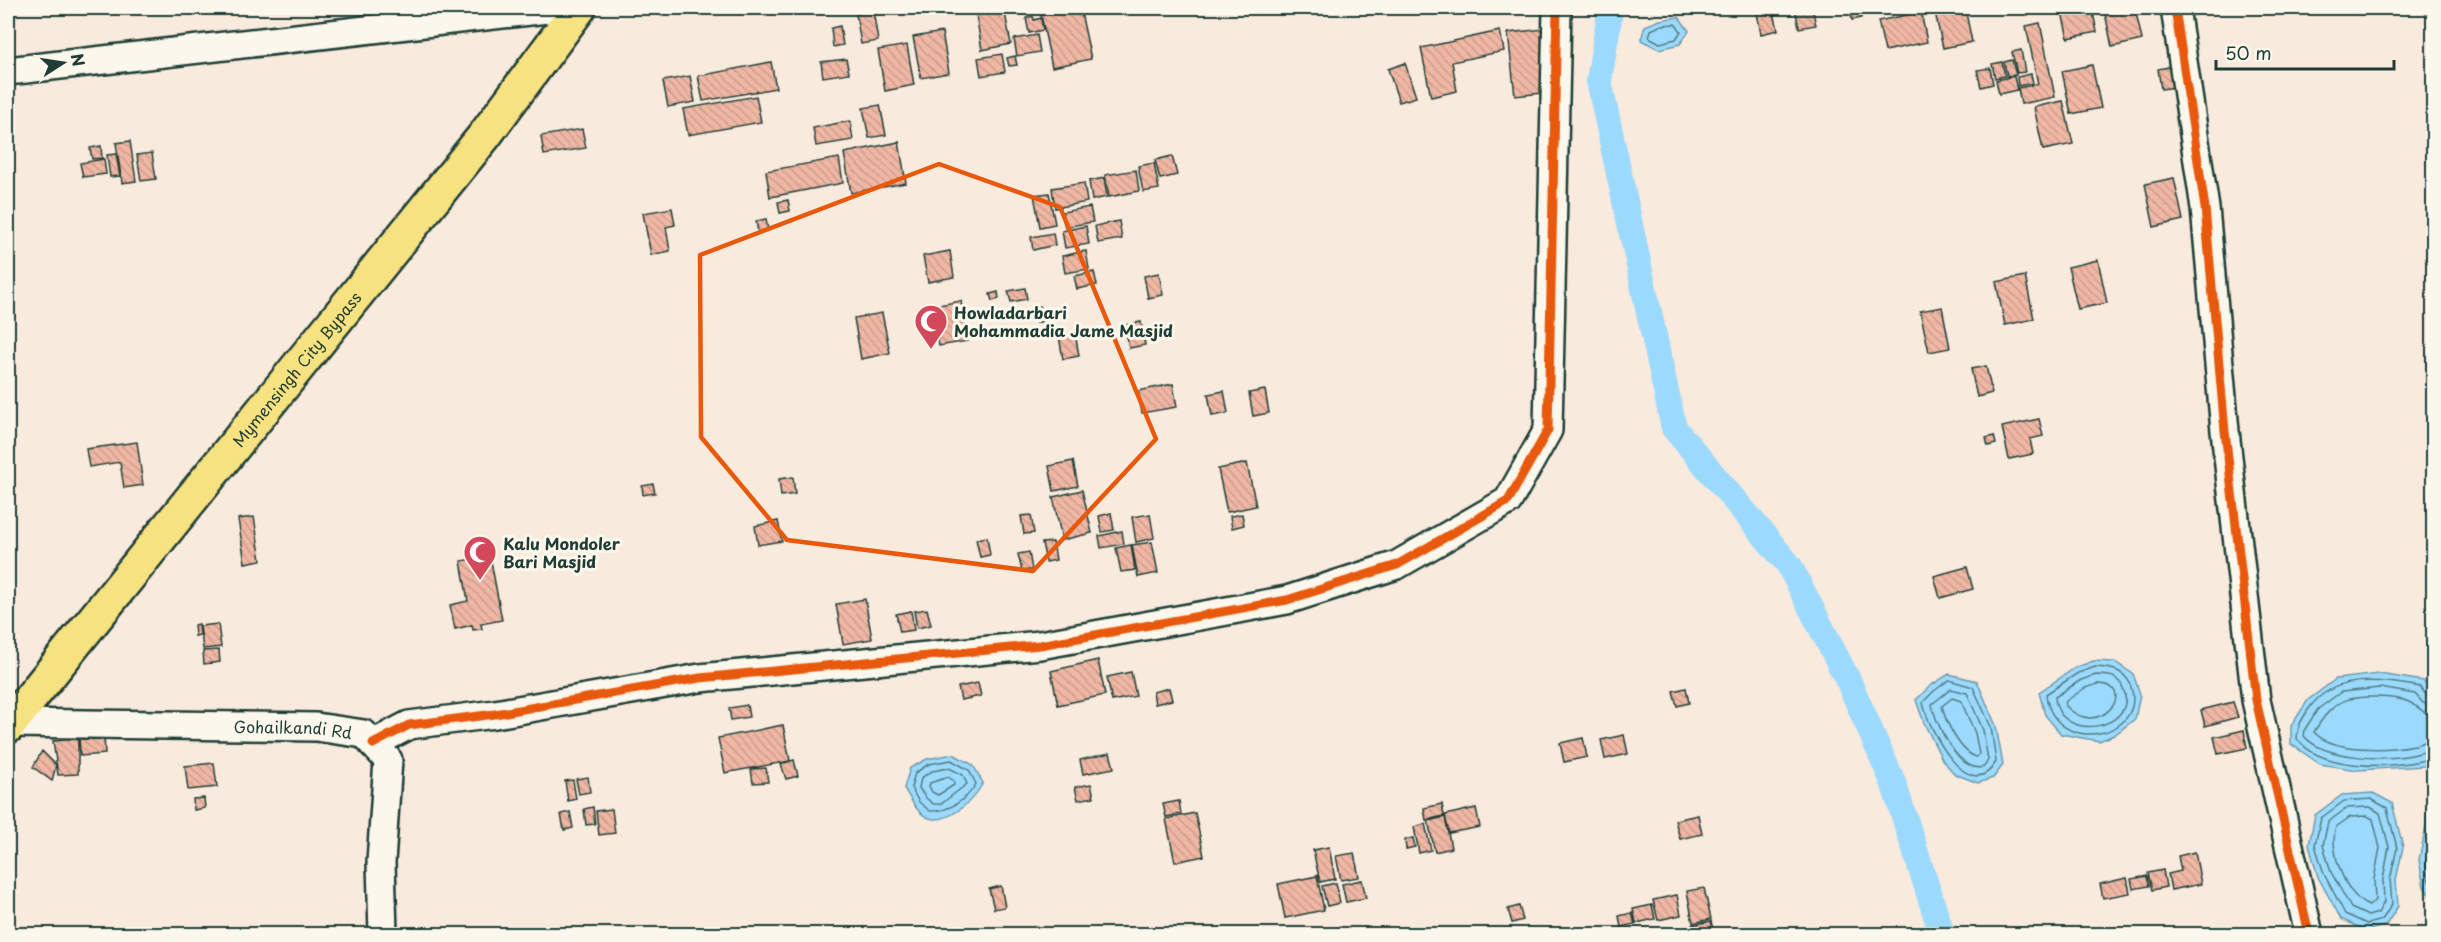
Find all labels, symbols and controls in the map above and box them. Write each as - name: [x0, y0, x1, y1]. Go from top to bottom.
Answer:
- north arrow: [33, 33, 93, 93]
- scale bar: [2216, 33, 2394, 71]
- text: 50 m: [2225, 39, 2272, 66]
- text: N: [66, 51, 92, 68]
- street label: Mymensingh City Bypass: [226, 286, 366, 452]
- place label: Howladarbari Mohammadia Jame Masjid: [954, 300, 1173, 342]
- mosque icon: Howladarbari Mohammadia Jame Masjid: [913, 303, 949, 350]
- place label: Kalu Mondoler Bari Masjid: [503, 531, 621, 573]
- mosque icon: Kalu Mondoler Bari Masjid: [462, 534, 498, 581]
- street label: Gohailkandi Rd: [233, 714, 354, 744]

